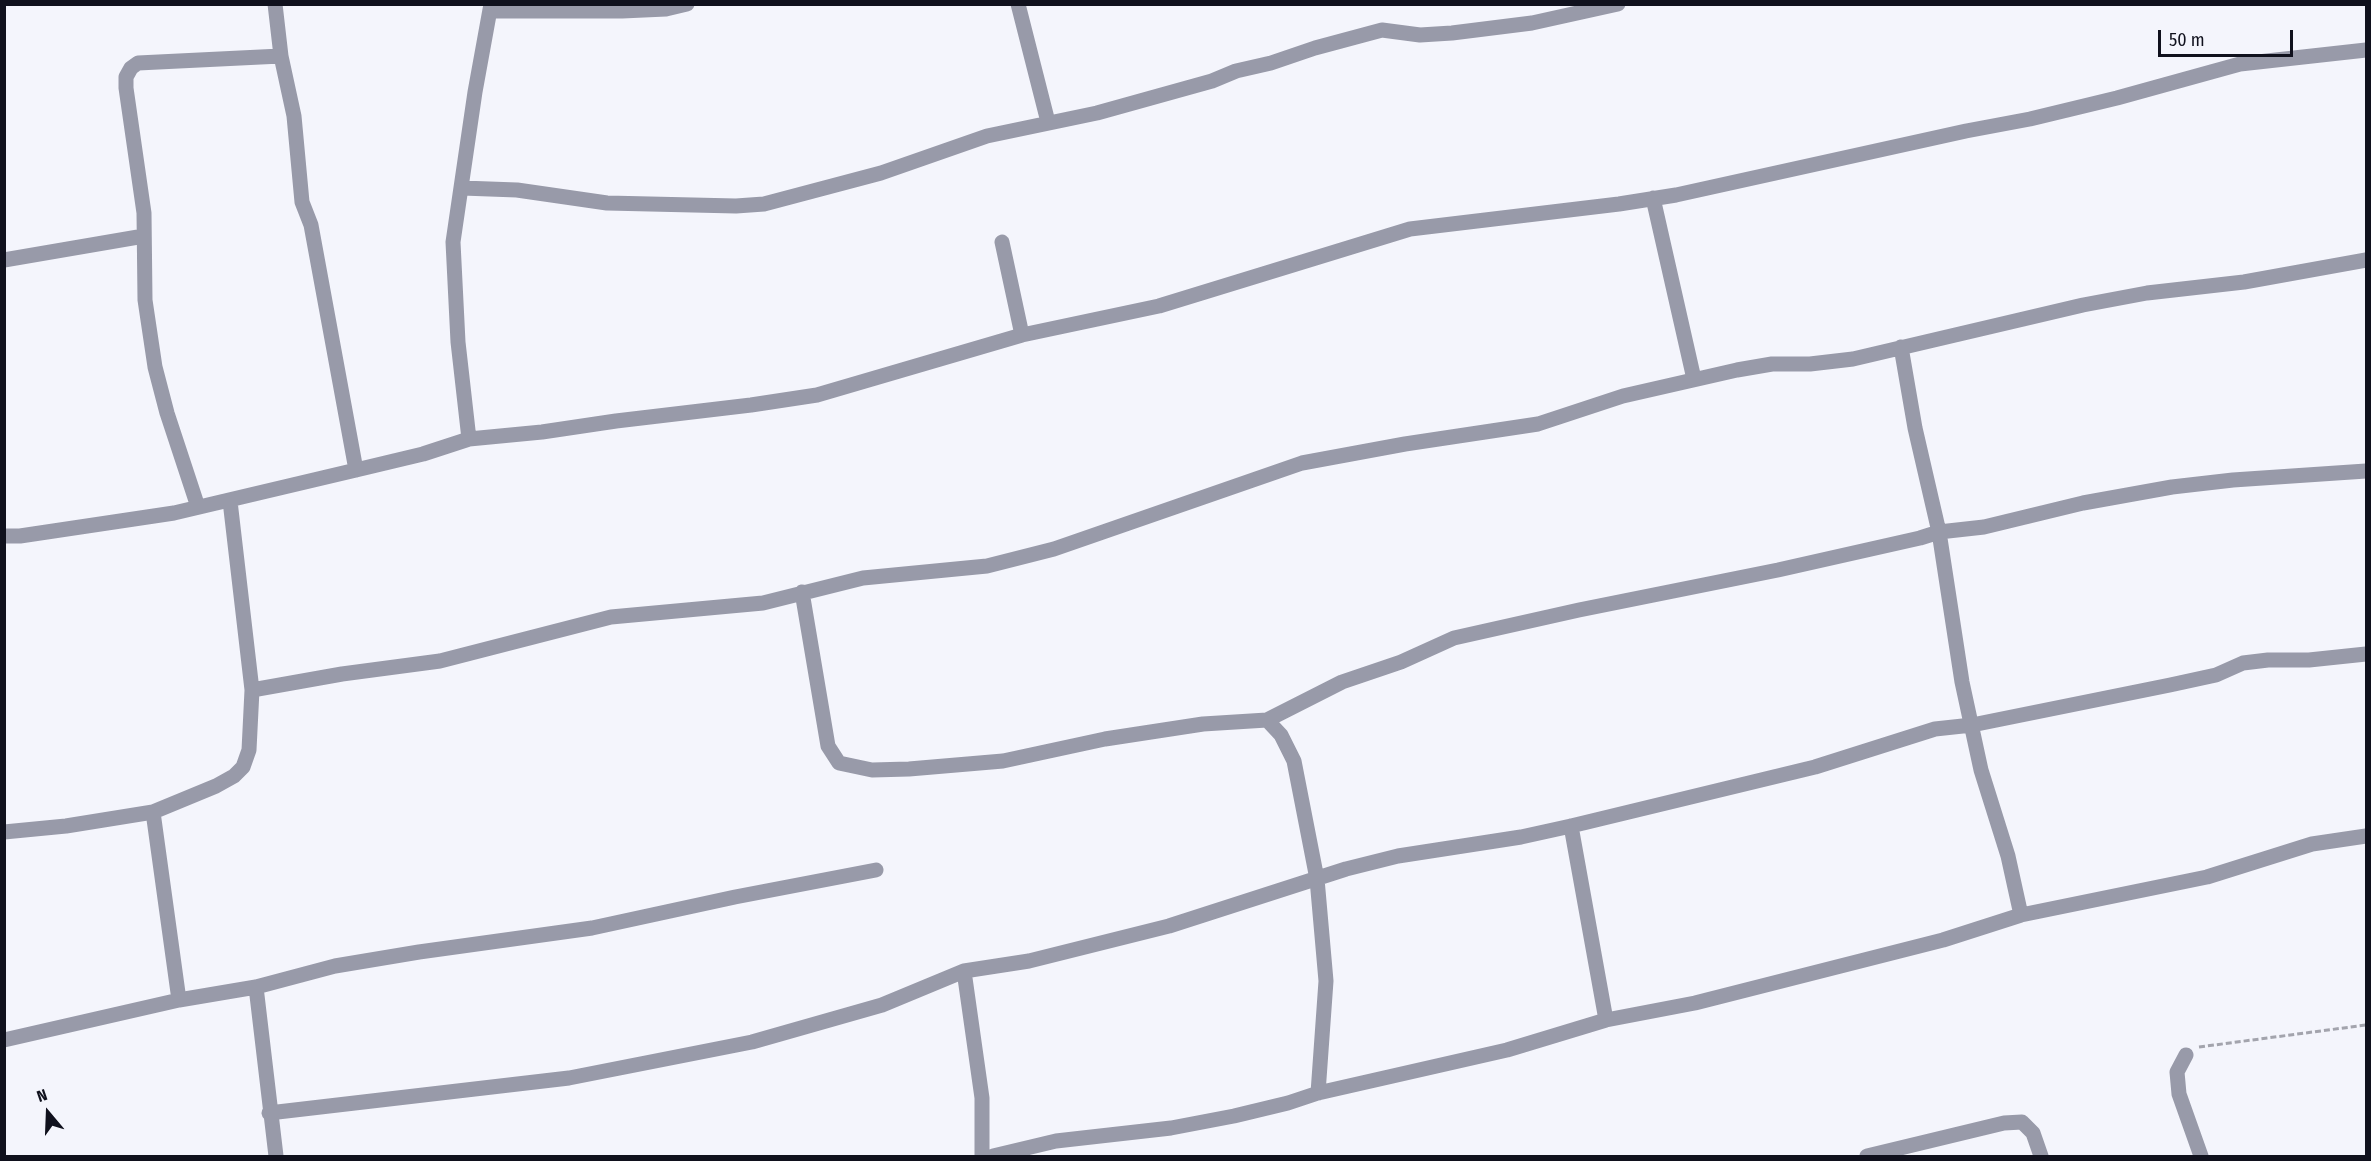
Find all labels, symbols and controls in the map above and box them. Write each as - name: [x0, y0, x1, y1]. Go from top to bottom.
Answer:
- scale bar: [2161, 18, 2296, 56]
- text: 50 m: [2169, 29, 2205, 51]
- north arrow: [18, 1083, 78, 1143]
- text: N: [34, 1085, 50, 1106]

